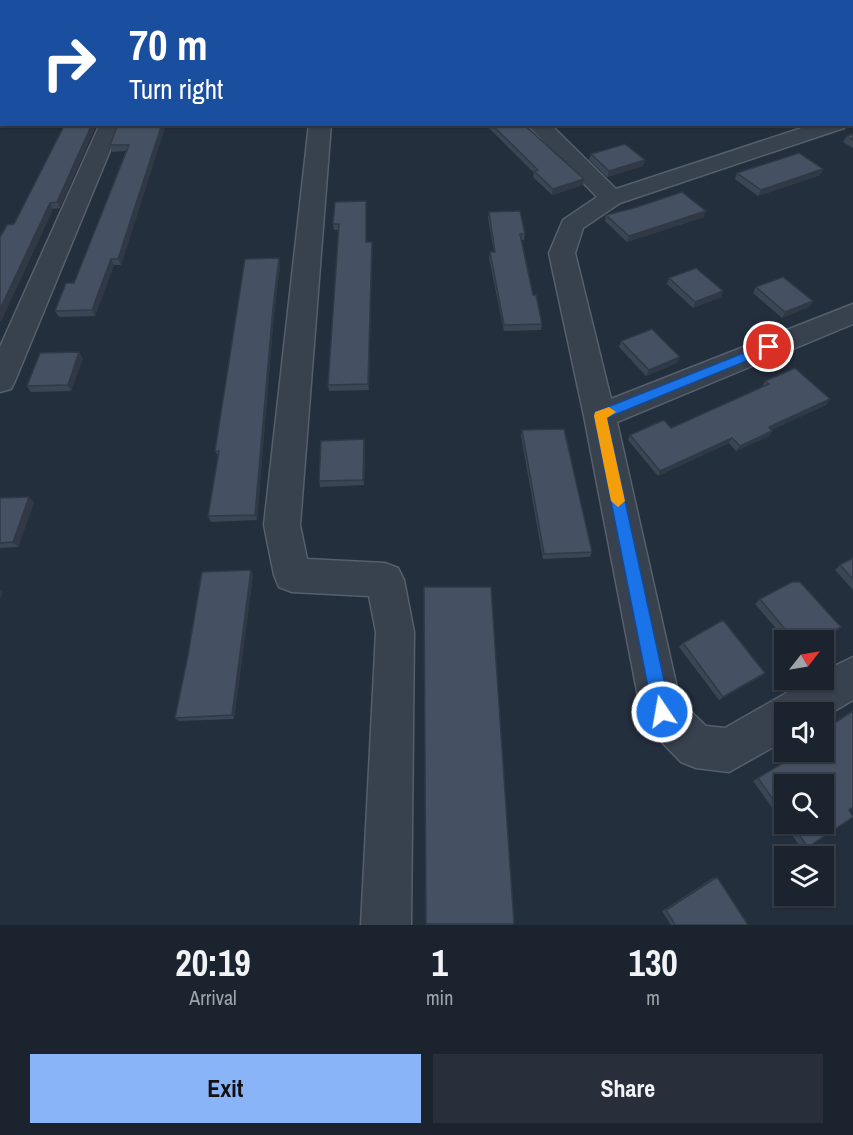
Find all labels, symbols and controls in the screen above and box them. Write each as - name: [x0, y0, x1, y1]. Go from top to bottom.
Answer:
- text: 70 m: [129, 17, 208, 73]
- icon: right: [30, 24, 108, 102]
- text: Turn right: [129, 71, 223, 107]
- pin: [743, 321, 794, 372]
- icon: arrive: [752, 330, 785, 363]
- north arrow: [774, 630, 834, 690]
- map controls: [774, 630, 834, 906]
- position arrow: [630, 680, 694, 744]
- button: sound: [774, 702, 834, 762]
- button: search: [774, 774, 834, 834]
- button: layers: [774, 846, 834, 906]
- text: 20:19: [175, 939, 251, 987]
- text: 1: [431, 939, 448, 987]
- text: 130: [629, 939, 678, 987]
- text: Arrival: [189, 984, 237, 1011]
- text: min: [426, 984, 453, 1011]
- text: m: [646, 984, 660, 1011]
- button: Exit: [30, 1054, 421, 1123]
- button: Share: [433, 1054, 823, 1123]

